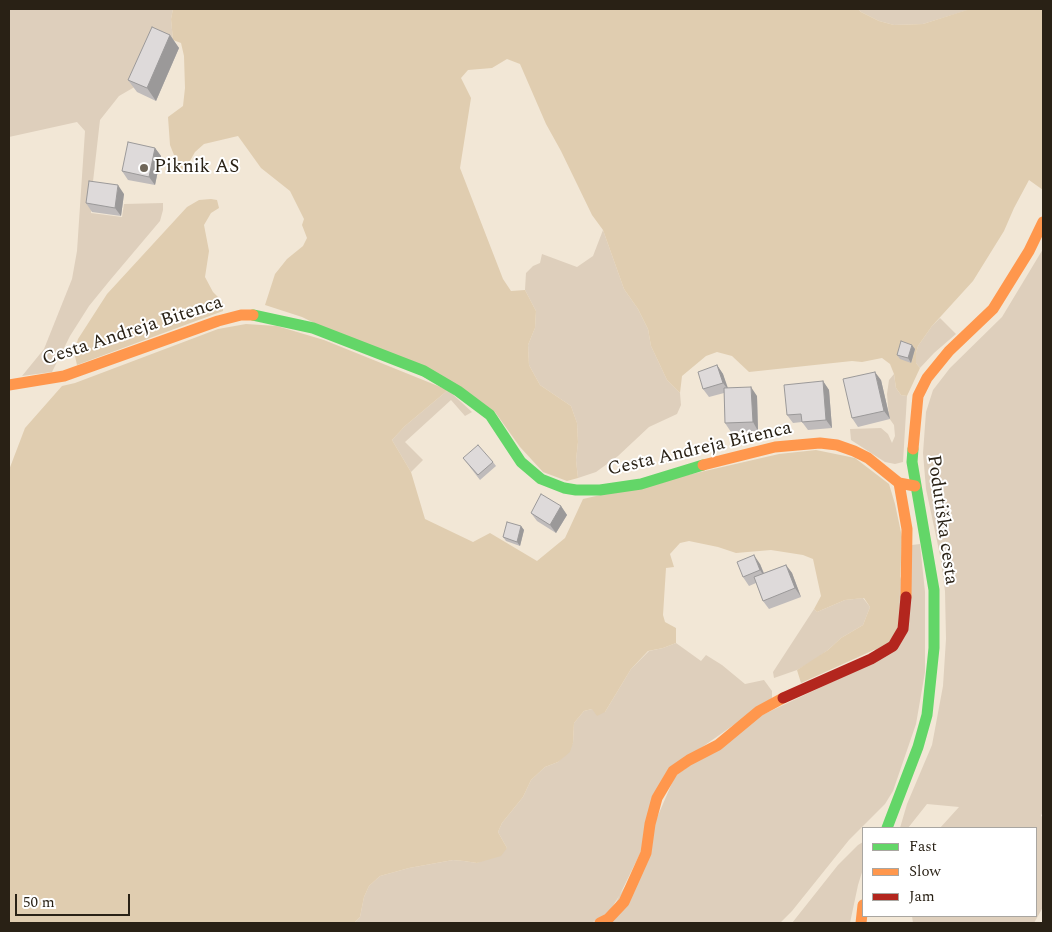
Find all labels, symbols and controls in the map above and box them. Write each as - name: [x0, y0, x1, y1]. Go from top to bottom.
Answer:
- place label: Piknik AS: [154, 157, 239, 179]
- marker: Piknik AS: [138, 162, 150, 174]
- street label: Cesta Andreja Bitenca: [40, 292, 226, 372]
- street label: Cesta Andreja Bitenca: [606, 418, 794, 482]
- street label: Podutiška cesta: [921, 454, 961, 586]
- legend: [862, 827, 1037, 917]
- text: Fast: [909, 835, 937, 858]
- text: Slow: [909, 860, 941, 883]
- scale bar: [18, 884, 132, 916]
- text: Jam: [909, 885, 935, 908]
- text: 50 m: [23, 891, 55, 914]

